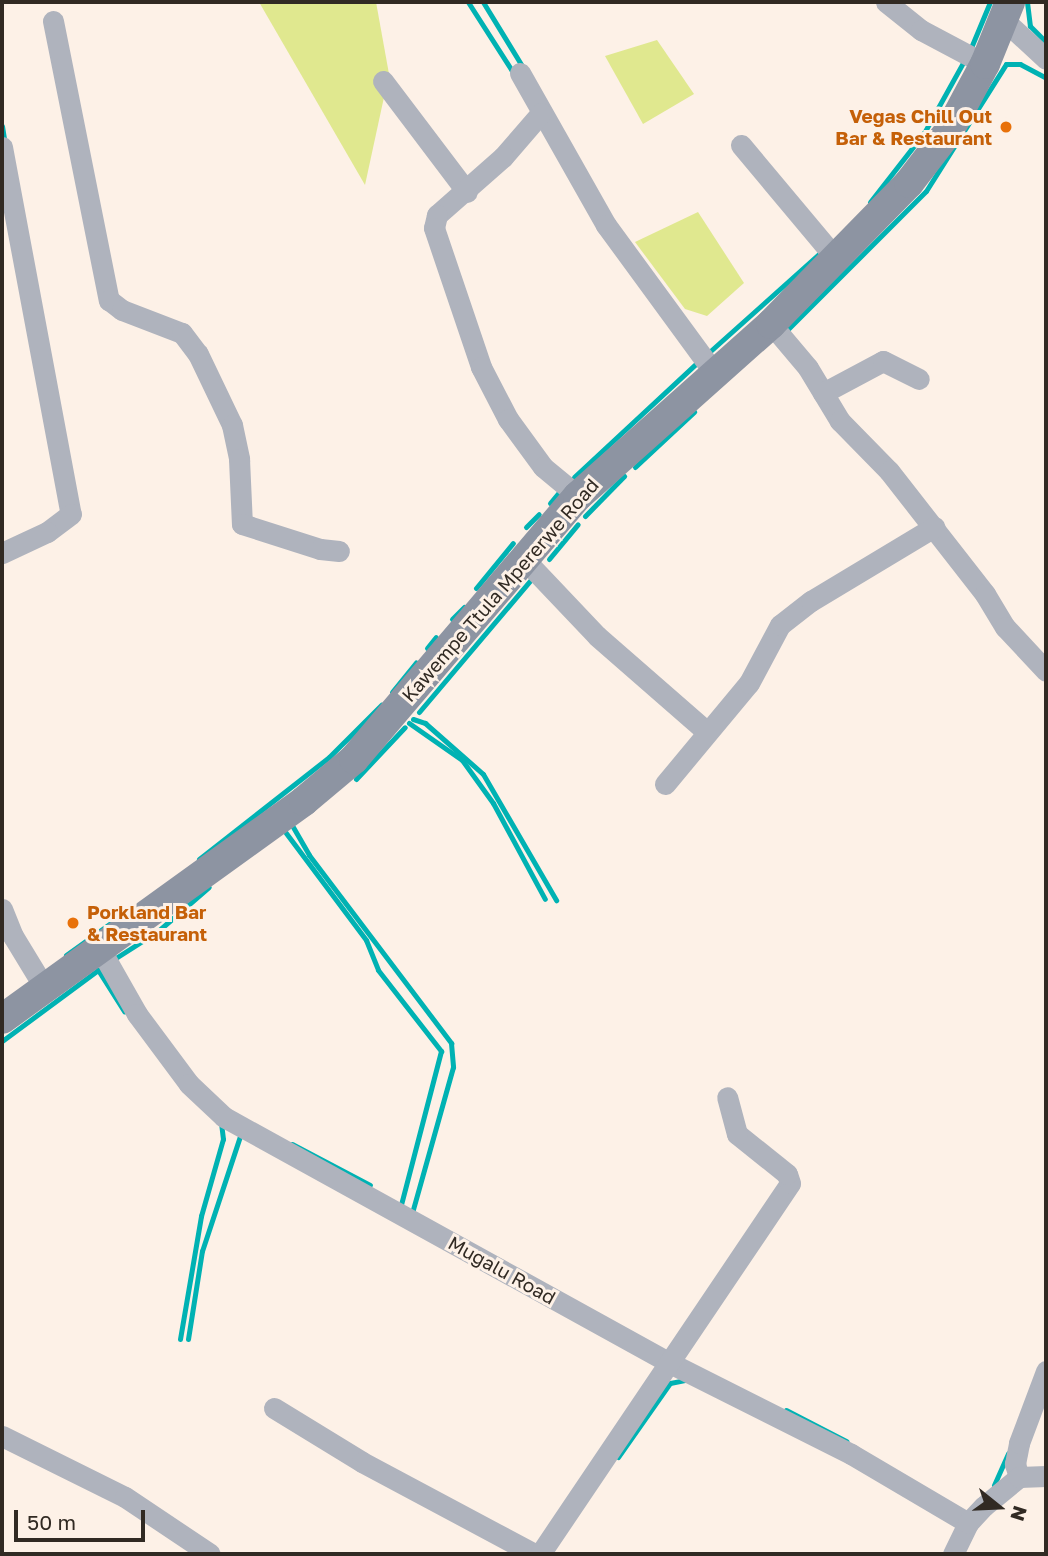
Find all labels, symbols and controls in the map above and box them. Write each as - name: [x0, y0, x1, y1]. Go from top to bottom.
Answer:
- place label: Vegas Chill Out Bar & Restaurant: [835, 105, 992, 149]
- marker: Vegas Chill Out Bar & Restaurant: [998, 119, 1014, 135]
- street label: Kawempe Ttula Mpererwe Road: [397, 474, 603, 706]
- place label: Porkland Bar & Restaurant: [87, 901, 207, 945]
- marker: Porkland Bar & Restaurant: [65, 915, 81, 931]
- street label: Mugalu Road: [444, 1231, 560, 1309]
- north arrow: [964, 1472, 1034, 1542]
- scale bar: [18, 1496, 149, 1540]
- text: N: [1006, 1503, 1033, 1524]
- text: 50 m: [27, 1509, 76, 1535]

